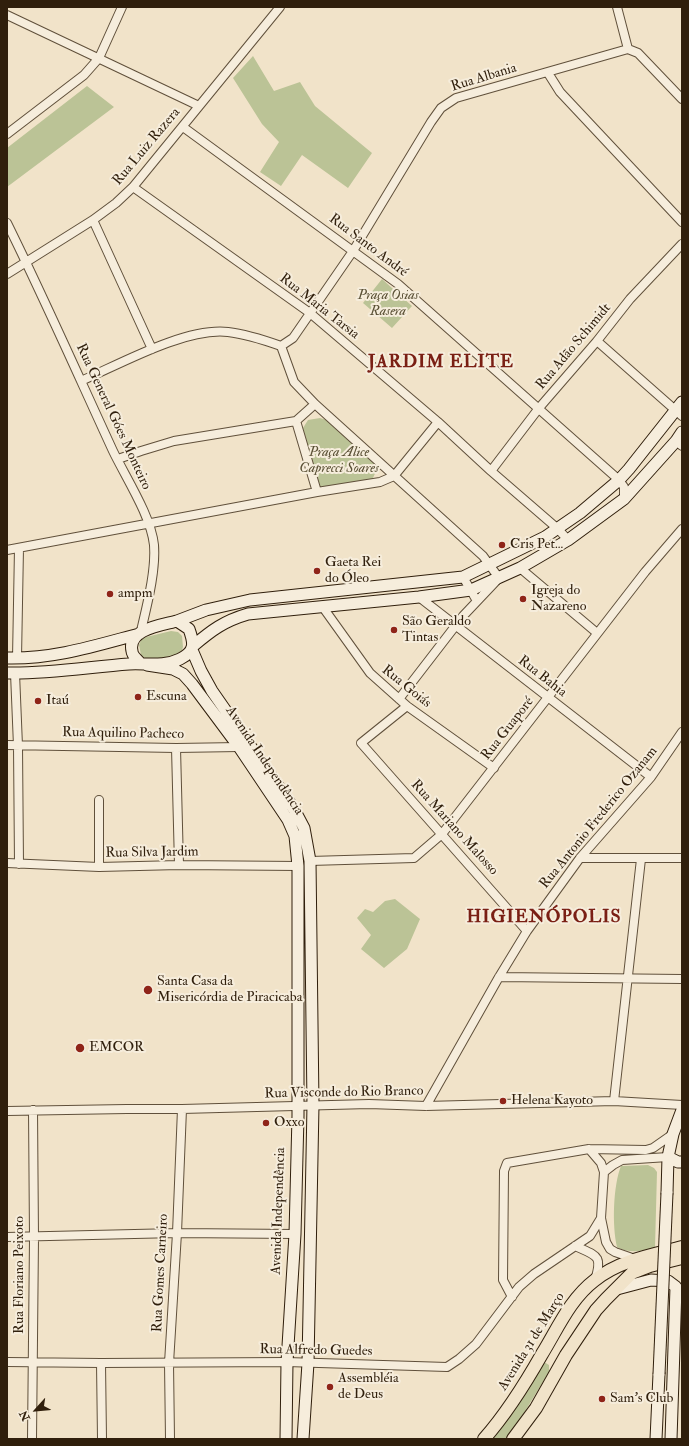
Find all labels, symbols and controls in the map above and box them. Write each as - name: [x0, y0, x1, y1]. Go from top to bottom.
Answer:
- street label: Rua Albania: [449, 60, 519, 96]
- street label: Rua Luiz Razera: [110, 105, 184, 189]
- street label: Rua Santo André: [325, 211, 411, 281]
- street label: Rua Maria Tarsia: [276, 271, 362, 343]
- park label: Praça Osias Rasera: [357, 288, 419, 320]
- street label: Rua Adão Schimidt: [533, 300, 615, 394]
- street label: Rua General Góes Monteiro: [72, 341, 154, 493]
- district label: JARDIM ELITE: [368, 352, 514, 374]
- park label: Praça Alice Caprecci Soares: [299, 445, 379, 478]
- place label: Cris Pet...: [510, 537, 563, 553]
- marker: Cris Pet...: [497, 540, 507, 550]
- place label: Gaeta Rei do Óleo: [325, 555, 381, 588]
- marker: Gaeta Rei do Óleo: [312, 566, 322, 576]
- place label: Igreja do Nazareno: [531, 583, 586, 616]
- place label: ampm: [118, 586, 153, 602]
- marker: ampm: [105, 589, 115, 599]
- marker: Igreja do Nazareno: [518, 594, 528, 604]
- place label: São Geraldo Tintas: [402, 614, 471, 646]
- marker: São Geraldo Tintas: [389, 625, 399, 635]
- street label: Rua Bahia: [514, 653, 570, 701]
- street label: Rua Goiás: [378, 662, 434, 712]
- place label: Escuna: [146, 689, 187, 705]
- marker: Escuna: [133, 692, 143, 702]
- place label: Itaú: [46, 693, 69, 709]
- street label: Rua Guaporé: [478, 694, 538, 764]
- marker: Itaú: [33, 696, 43, 706]
- street label: Avenida Independência: [221, 703, 307, 819]
- street label: Rua Aquilino Pacheco: [62, 725, 184, 743]
- street label: Rua Antonio Frederico Ozanam: [537, 744, 661, 892]
- street label: Rua Mariano Malosso: [407, 777, 501, 879]
- street label: Rua Silva Jardim: [105, 844, 199, 862]
- district label: HIGIENÓPOLIS: [467, 907, 621, 929]
- place label: Santa Casa da Misericórdia de Piracicaba: [157, 974, 302, 1006]
- marker: Santa Casa da Misericórdia de Piracicaba: [142, 984, 154, 996]
- place label: EMCOR: [89, 1040, 144, 1056]
- marker: EMCOR: [74, 1042, 86, 1054]
- street label: Rua Visconde do Rio Branco: [264, 1083, 424, 1103]
- place label: Helena Kayoto: [511, 1093, 593, 1109]
- marker: Helena Kayoto: [498, 1096, 508, 1106]
- place label: Oxxo: [274, 1115, 304, 1131]
- marker: Oxxo: [261, 1118, 271, 1128]
- street label: Avenida Independência: [268, 1147, 290, 1275]
- street label: Rua Gomes Carneiro: [150, 1213, 172, 1333]
- street label: Rua Floriano Peixoto: [12, 1216, 28, 1334]
- street label: Avenida 31 de Março: [495, 1290, 569, 1394]
- street label: Rua Alfredo Guedes: [259, 1342, 373, 1360]
- place label: Assembléia de Deus: [338, 1371, 399, 1404]
- marker: Assembléia de Deus: [325, 1382, 335, 1392]
- north arrow: [16, 1390, 56, 1430]
- place label: Sam's Club: [610, 1391, 673, 1407]
- marker: Sam's Club: [597, 1394, 607, 1404]
- text: N: [17, 1408, 33, 1423]

